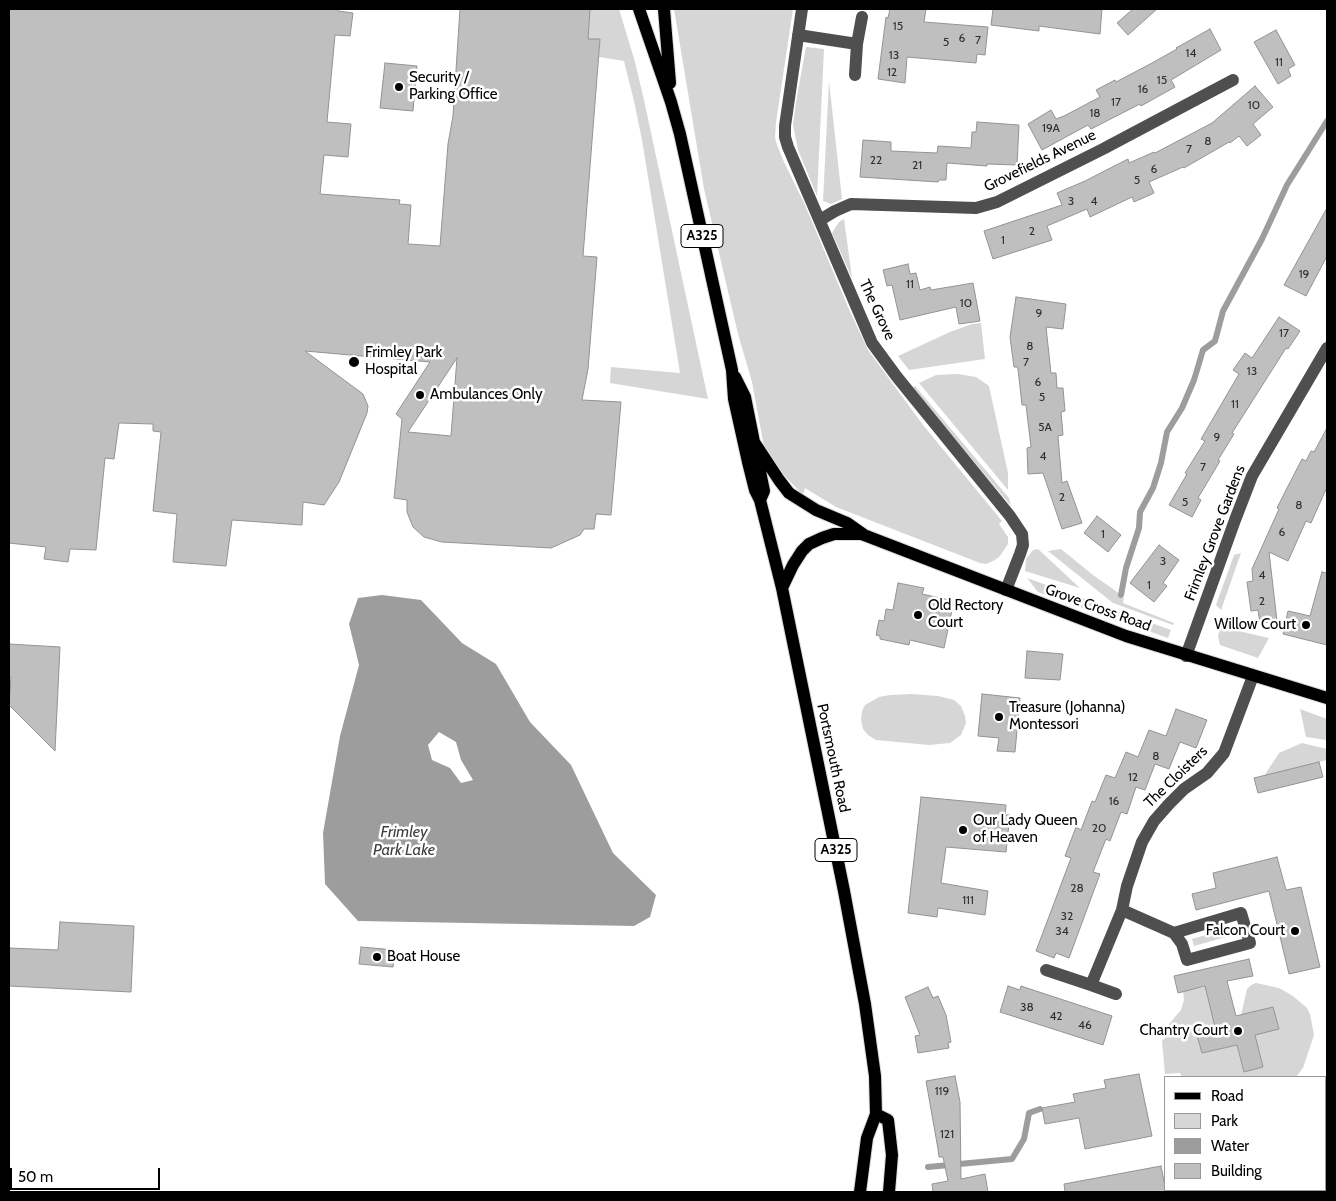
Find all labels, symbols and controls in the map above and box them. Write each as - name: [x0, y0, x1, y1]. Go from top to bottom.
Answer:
- house number: 15: [893, 19, 903, 33]
- house number: 6: [959, 31, 965, 45]
- house number: 7: [975, 33, 981, 47]
- house number: 5: [943, 35, 949, 49]
- house number: 14: [1186, 46, 1196, 60]
- house number: 13: [889, 48, 899, 62]
- house number: 11: [1275, 55, 1283, 69]
- house number: 12: [887, 65, 897, 79]
- place label: Security / Parking Office: [409, 69, 497, 104]
- house number: 15: [1157, 73, 1167, 87]
- marker: Security / Parking Office: [393, 81, 405, 93]
- house number: 16: [1138, 82, 1148, 96]
- house number: 17: [1111, 95, 1121, 109]
- house number: 10: [1248, 98, 1260, 112]
- house number: 18: [1089, 106, 1101, 120]
- house number: 19A: [1042, 121, 1060, 135]
- street label: Grovefields Avenue: [981, 126, 1099, 196]
- house number: 8: [1204, 134, 1212, 148]
- house number: 7: [1186, 142, 1192, 156]
- house number: 22: [870, 153, 882, 167]
- house number: 21: [912, 158, 922, 172]
- house number: 6: [1151, 162, 1157, 176]
- house number: 5: [1134, 173, 1140, 187]
- house number: 3: [1068, 194, 1074, 208]
- house number: 4: [1091, 194, 1097, 208]
- house number: 2: [1029, 224, 1035, 238]
- road number: A325: [681, 225, 723, 248]
- house number: 1: [1001, 233, 1005, 247]
- house number: 19: [1299, 267, 1309, 281]
- street label: The Grove: [855, 277, 899, 343]
- house number: 11: [906, 277, 914, 291]
- house number: 10: [960, 296, 972, 310]
- house number: 9: [1036, 306, 1042, 320]
- house number: 17: [1279, 326, 1289, 340]
- house number: 8: [1026, 339, 1034, 353]
- place label: Frimley Park Hospital: [365, 344, 442, 379]
- marker: Frimley Park Hospital: [347, 355, 361, 369]
- house number: 7: [1023, 355, 1029, 369]
- house number: 13: [1247, 364, 1257, 378]
- house number: 6: [1035, 375, 1041, 389]
- place label: Ambulances Only: [430, 386, 543, 404]
- marker: Ambulances Only: [414, 389, 426, 401]
- house number: 5: [1039, 390, 1045, 404]
- house number: 11: [1231, 397, 1239, 411]
- house number: 5A: [1038, 420, 1052, 434]
- house number: 9: [1214, 430, 1220, 444]
- house number: 4: [1040, 449, 1046, 463]
- house number: 7: [1200, 460, 1206, 474]
- street label: Frimley Grove Gardens: [1181, 463, 1249, 603]
- house number: 2: [1059, 490, 1065, 504]
- house number: 5: [1182, 495, 1188, 509]
- house number: 8: [1295, 498, 1303, 512]
- house number: 6: [1279, 525, 1285, 539]
- house number: 1: [1101, 527, 1105, 541]
- house number: 3: [1160, 554, 1166, 568]
- house number: 4: [1259, 568, 1265, 582]
- house number: 1: [1147, 578, 1151, 592]
- street label: Grove Cross Road: [1043, 581, 1153, 635]
- house number: 2: [1259, 594, 1265, 608]
- place label: Old Rectory Court: [928, 597, 1003, 632]
- marker: Old Rectory Court: [912, 609, 924, 621]
- place label: Willow Court: [1214, 616, 1296, 634]
- marker: Willow Court: [1300, 619, 1312, 631]
- place label: Treasure (Johanna) Montessori: [1009, 699, 1126, 734]
- street label: Portsmouth Road: [813, 702, 853, 814]
- marker: Treasure (Johanna) Montessori: [993, 711, 1005, 723]
- street label: The Cloisters: [1141, 742, 1211, 812]
- house number: 8: [1152, 749, 1160, 763]
- house number: 12: [1128, 770, 1138, 784]
- house number: 16: [1109, 794, 1119, 808]
- place label: Our Lady Queen of Heaven: [973, 812, 1078, 847]
- house number: 20: [1092, 821, 1106, 835]
- water label: Frimley Park Lake: [373, 822, 435, 860]
- marker: Our Lady Queen of Heaven: [957, 824, 969, 836]
- road number: A325: [815, 838, 857, 862]
- house number: 28: [1070, 881, 1084, 895]
- house number: 111: [962, 893, 974, 907]
- house number: 32: [1061, 909, 1073, 923]
- place label: Falcon Court: [1206, 922, 1285, 940]
- house number: 34: [1055, 924, 1069, 938]
- marker: Falcon Court: [1289, 925, 1301, 937]
- place label: Boat House: [387, 948, 460, 966]
- marker: Boat House: [371, 951, 383, 963]
- house number: 38: [1020, 1000, 1034, 1014]
- house number: 42: [1049, 1009, 1063, 1023]
- house number: 46: [1078, 1018, 1092, 1032]
- place label: Chantry Court: [1139, 1022, 1228, 1040]
- marker: Chantry Court: [1232, 1025, 1244, 1037]
- legend: [1164, 1076, 1326, 1191]
- house number: 119: [935, 1084, 949, 1098]
- text: Road: [1211, 1087, 1244, 1105]
- text: Park: [1211, 1112, 1238, 1130]
- house number: 121: [940, 1127, 954, 1141]
- text: Water: [1211, 1137, 1249, 1155]
- scale bar: [12, 1158, 162, 1190]
- text: Building: [1211, 1162, 1262, 1180]
- text: 50 m: [18, 1168, 53, 1186]

